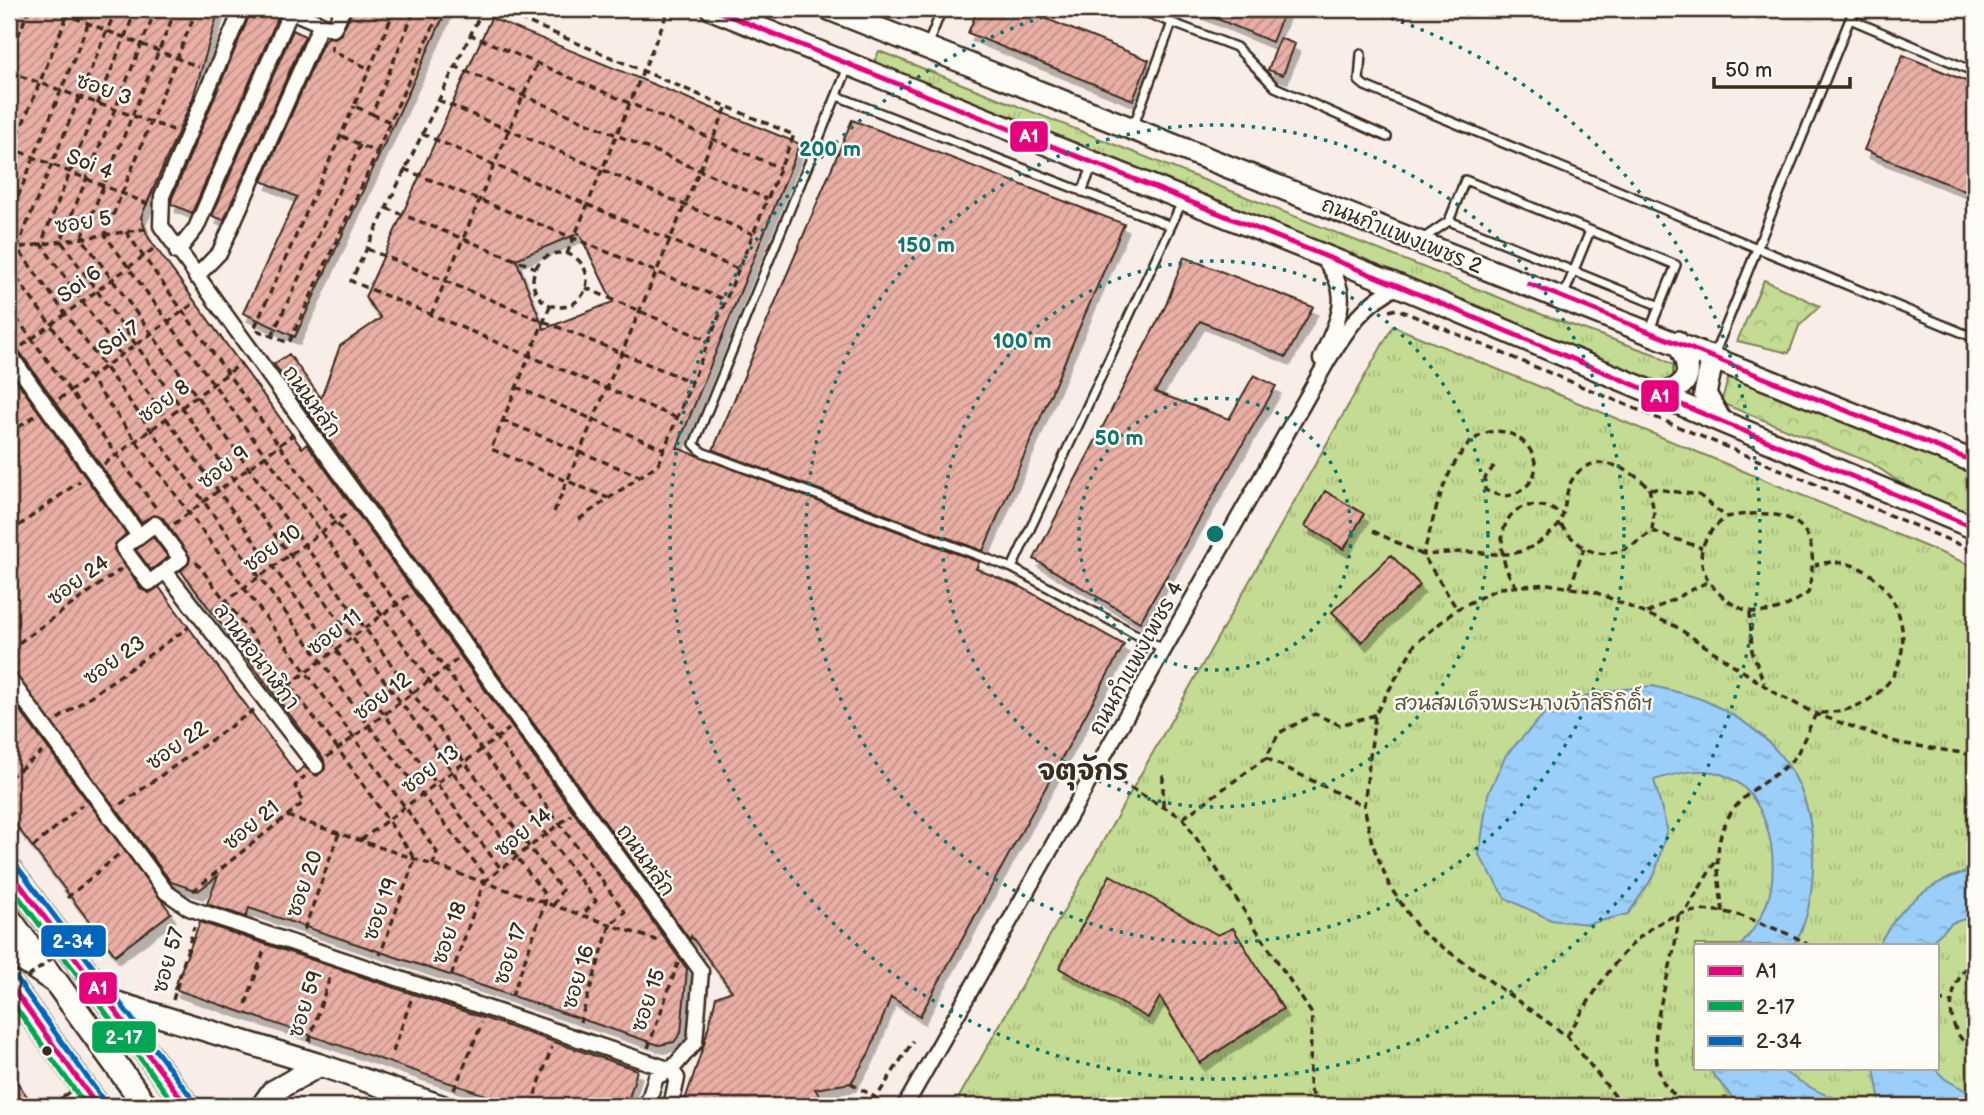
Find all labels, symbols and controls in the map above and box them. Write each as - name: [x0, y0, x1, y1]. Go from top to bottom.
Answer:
- scale bar: [1714, 46, 1851, 90]
- text: 50 m: [1725, 58, 1772, 83]
- street label: ซอย 3: [72, 68, 135, 111]
- line badge: A1: [1009, 120, 1049, 153]
- text: A1: [1018, 126, 1039, 149]
- text: 200 m: [799, 137, 861, 162]
- street label: Soi 4: [63, 144, 117, 185]
- street label: ถนนกำแพงเพชร 2: [1318, 191, 1487, 279]
- street label: ซอย 5: [53, 206, 113, 239]
- text: 150 m: [897, 233, 955, 258]
- street label: Soi 6: [53, 260, 106, 309]
- street label: Soi 7: [94, 315, 145, 362]
- text: 100 m: [993, 329, 1051, 354]
- street label: ถนนหลัก: [277, 360, 346, 442]
- street label: ซอย 8: [134, 375, 195, 428]
- line badge: A1: [1640, 379, 1680, 413]
- text: A1: [1649, 386, 1670, 409]
- text: 50 m: [1095, 426, 1143, 451]
- street label: ซอย 9: [193, 440, 254, 495]
- street label: ซอย 10: [239, 519, 306, 578]
- centre of rings: [1203, 522, 1227, 546]
- street label: ซอย 24: [43, 550, 114, 611]
- street label: ถนนกำแพงเพชร 4: [1083, 576, 1189, 739]
- street label: ลานหอนาฬิกา: [209, 598, 305, 714]
- street label: ซอย 11: [302, 604, 366, 661]
- street label: ซอย 23: [79, 630, 150, 691]
- street label: ซอย 12: [349, 666, 416, 726]
- park label: สวนสมเด็จพระนางเจ้าสิริกิติ์ฯ: [1394, 685, 1654, 716]
- street label: ซอย 22: [142, 715, 213, 776]
- street label: ซอย 13: [396, 740, 464, 799]
- district label: จตุจักร: [1037, 754, 1129, 791]
- street label: ซอย 21: [218, 795, 284, 856]
- street label: ซอย 14: [490, 802, 557, 862]
- street label: ถนนหลัก: [611, 819, 680, 901]
- street label: ซอย 20: [281, 847, 328, 921]
- street label: ซอย 19: [358, 874, 403, 944]
- street label: ซอย 18: [427, 898, 472, 968]
- street label: ซอย 17: [488, 920, 533, 988]
- line badge: 2-34: [40, 924, 107, 958]
- street label: ซอย 57: [147, 924, 190, 996]
- text: 2-34: [52, 931, 94, 954]
- street label: ซอย 16: [557, 942, 600, 1012]
- legend: [1694, 944, 1938, 1070]
- text: A1: [1756, 959, 1777, 984]
- street label: ซอย 15: [626, 965, 671, 1035]
- street label: ซอย 59: [283, 967, 328, 1041]
- line badge: A1: [78, 971, 118, 1005]
- text: A1: [87, 978, 108, 1001]
- text: 2-17: [1756, 995, 1795, 1020]
- line badge: 2-17: [91, 1020, 157, 1054]
- text: 2-17: [105, 1027, 143, 1050]
- text: 2-34: [1756, 1029, 1802, 1054]
- unlabelled marker: [40, 1044, 54, 1058]

